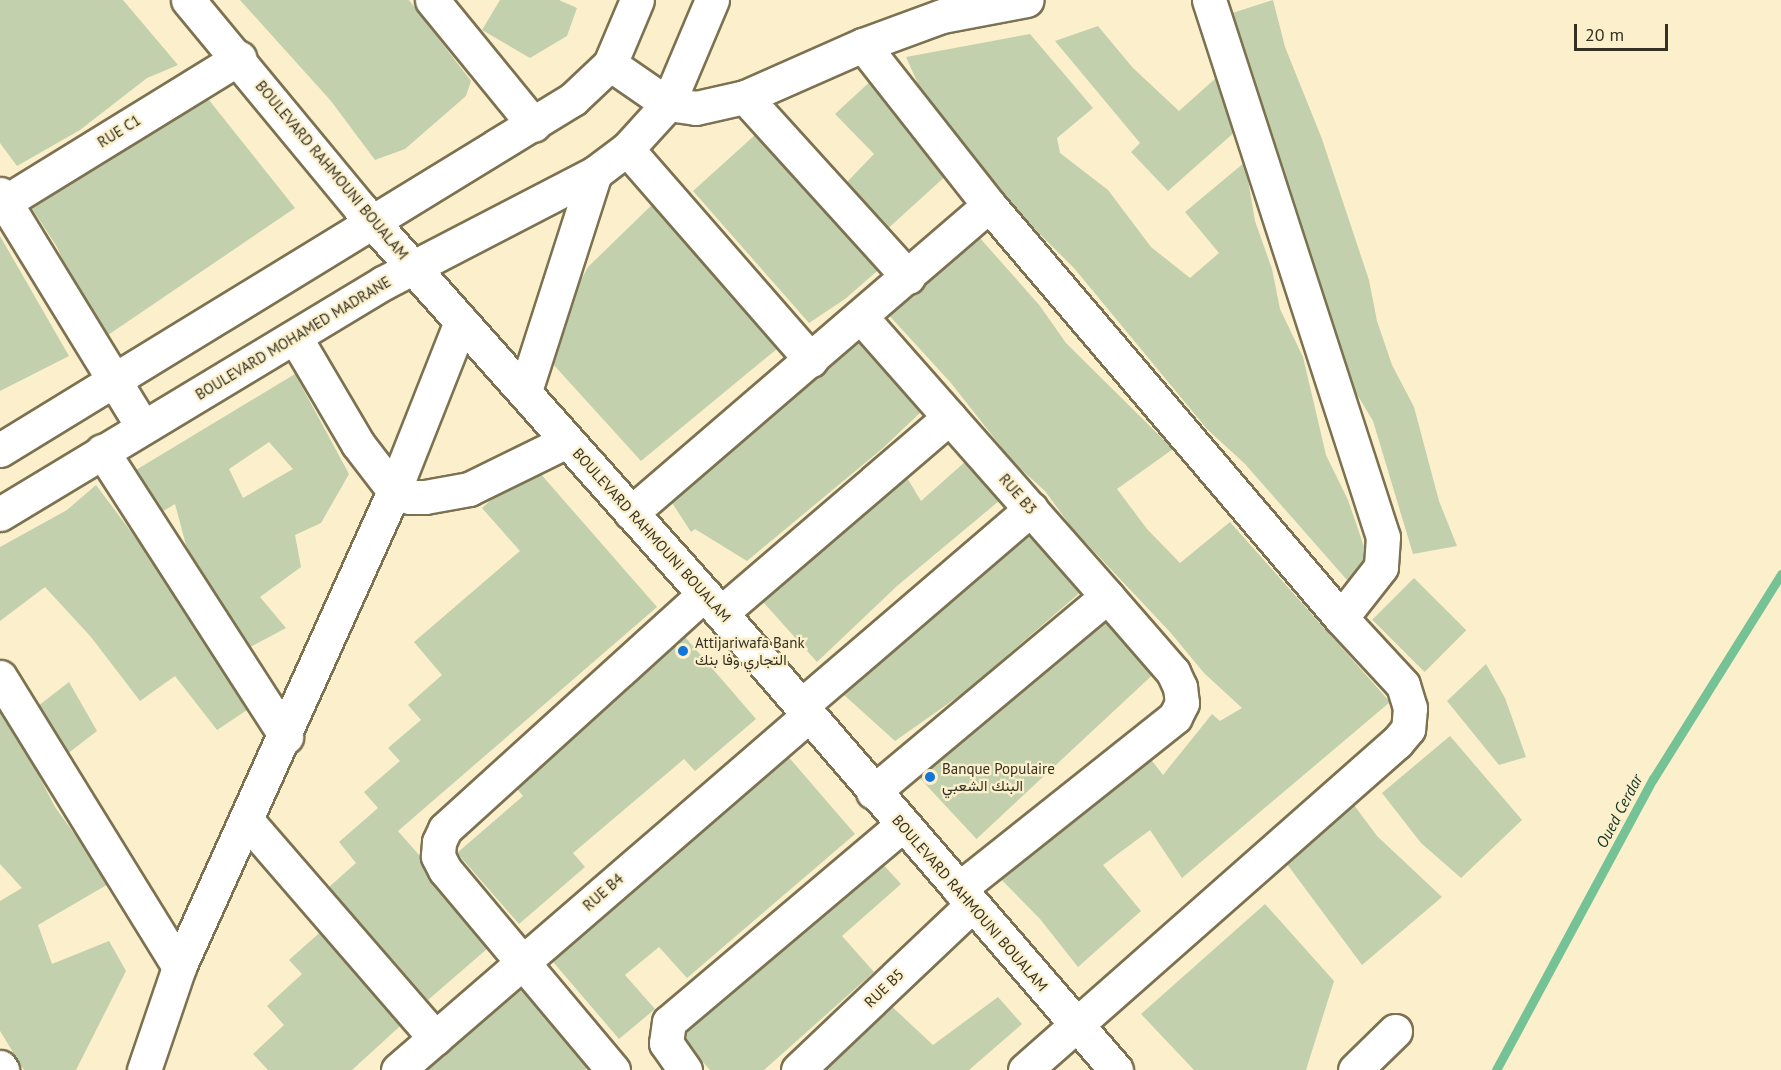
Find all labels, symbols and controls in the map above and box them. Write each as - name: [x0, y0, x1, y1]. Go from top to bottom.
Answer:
- scale bar: [1577, 12, 1672, 50]
- text: 20 m: [1585, 23, 1624, 46]
- street label: BOULEVARD RAHMOUNI BOUALAM: [252, 77, 412, 263]
- street label: RUE C1: [94, 111, 144, 151]
- street label: BOULEVARD MOHAMED MADRANE: [192, 272, 394, 404]
- street label: BOULEVARD RAHMOUNI BOUALAM: [569, 444, 735, 626]
- street label: RUE B3: [996, 470, 1040, 518]
- place label: Attijariwafa Bank التجاري وفا بنك: [695, 633, 805, 668]
- marker: Attijariwafa Bank التجاري وفا بنك: [676, 644, 690, 658]
- place label: Banque Populaire البنك الشعبي: [942, 759, 1055, 794]
- marker: Banque Populaire البنك الشعبي: [923, 770, 937, 784]
- water label: Oued Cerdar: [1592, 771, 1646, 851]
- street label: BOULEVARD RAHMOUNI BOUALAM: [888, 811, 1052, 995]
- street label: RUE B4: [579, 870, 627, 914]
- street label: RUE B5: [861, 965, 907, 1011]

